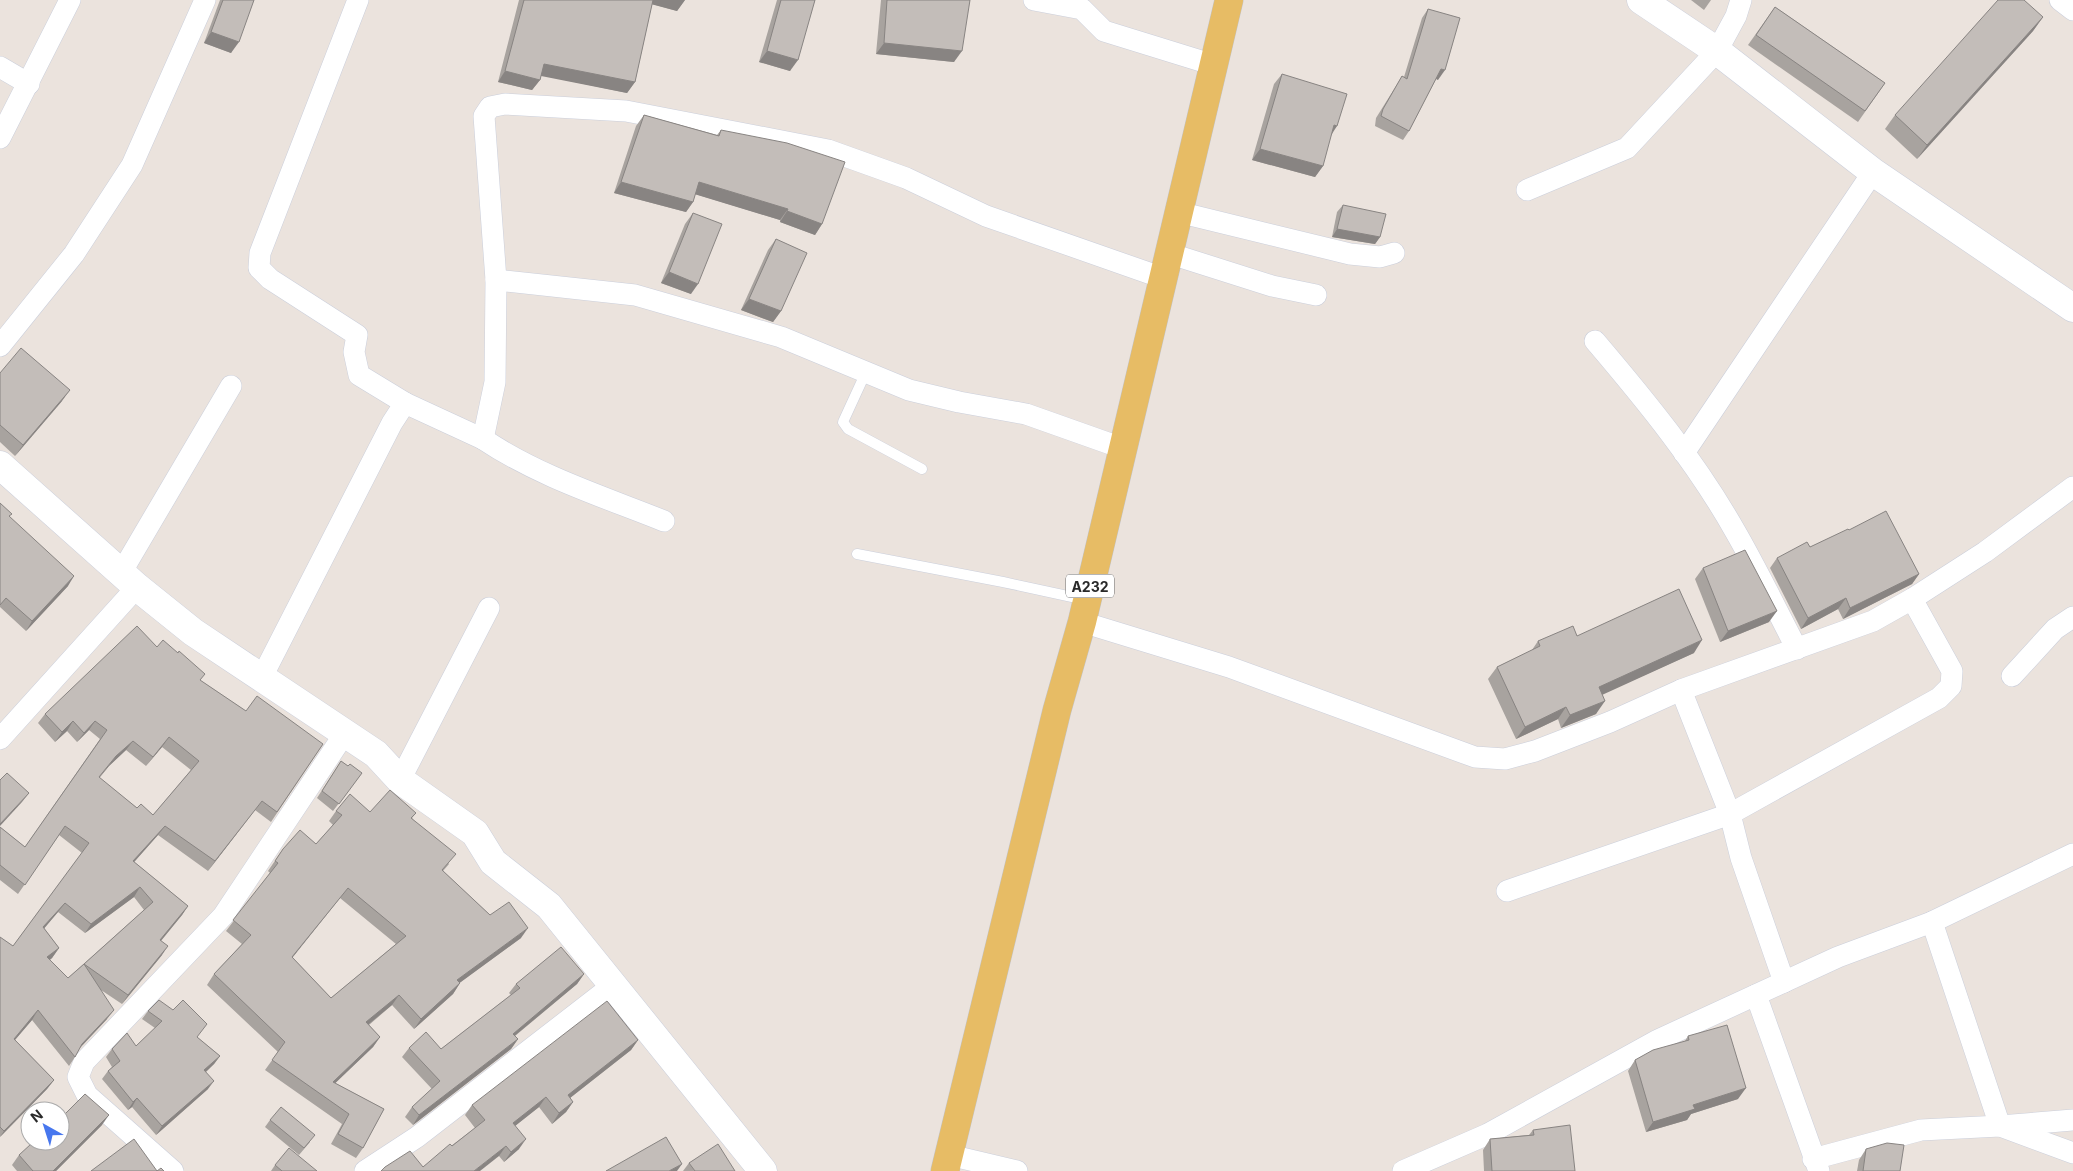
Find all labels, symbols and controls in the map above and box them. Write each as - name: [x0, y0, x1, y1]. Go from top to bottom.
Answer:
- road number: A232: [1066, 574, 1114, 598]
- north arrow: [20, 1101, 70, 1151]
- text: N: [27, 1106, 46, 1125]

